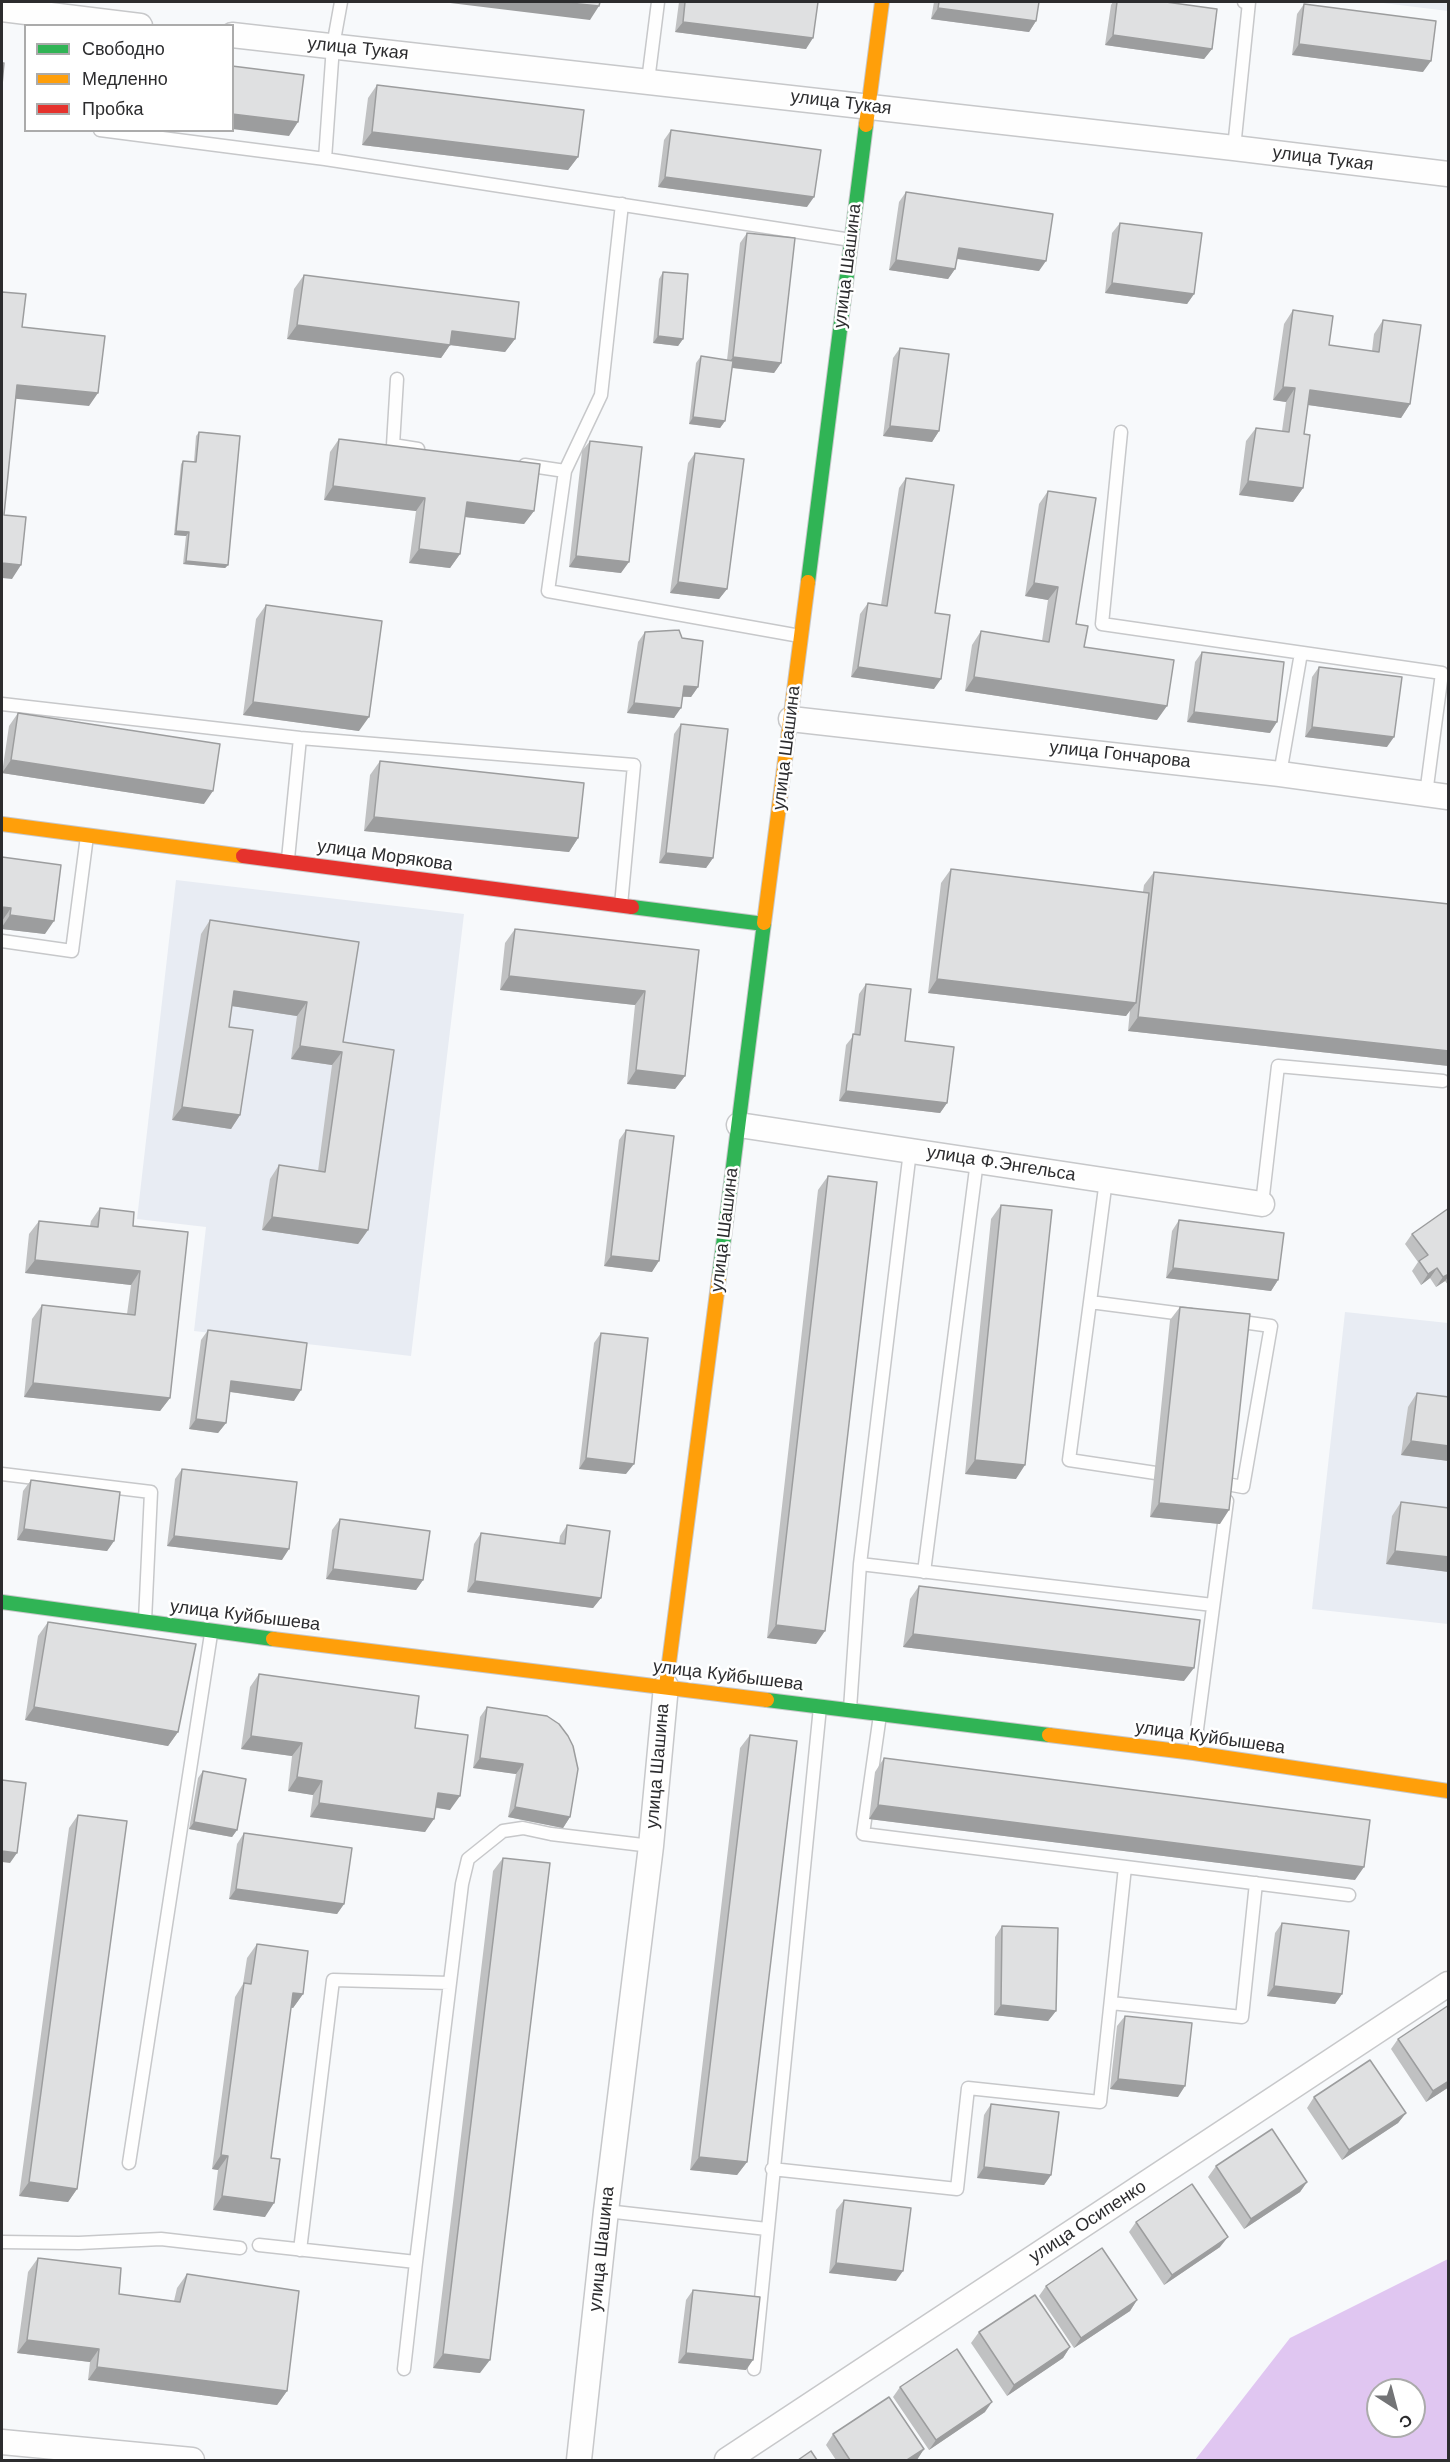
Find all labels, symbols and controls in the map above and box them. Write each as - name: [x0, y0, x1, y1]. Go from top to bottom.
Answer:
- legend: [24, 24, 234, 132]
- street label: улица Тукая: [306, 33, 410, 65]
- text: Свободно: [82, 39, 165, 59]
- text: Медленно: [82, 69, 168, 89]
- street label: улица Тукая: [789, 86, 893, 120]
- text: Пробка: [82, 99, 144, 119]
- street label: улица Тукая: [1271, 142, 1375, 176]
- street label: улица Шашина: [830, 202, 866, 330]
- street label: улица Шашина: [769, 684, 805, 812]
- street label: улица Гончарова: [1048, 737, 1192, 773]
- street label: улица Морякова: [316, 836, 454, 876]
- street label: улица Ф.Энгельса: [925, 1142, 1077, 1186]
- street label: улица Шашина: [707, 1166, 743, 1294]
- street label: улица Куйбышева: [169, 1596, 321, 1636]
- street label: улица Куйбышева: [652, 1656, 804, 1696]
- street label: улица Шашина: [642, 1703, 674, 1829]
- street label: улица Куйбышева: [1134, 1717, 1286, 1759]
- street label: улица Осипенко: [1025, 2176, 1151, 2268]
- street label: улица Шашина: [585, 2185, 619, 2313]
- north arrow: [1366, 2378, 1426, 2438]
- text: С: [1396, 2411, 1415, 2432]

